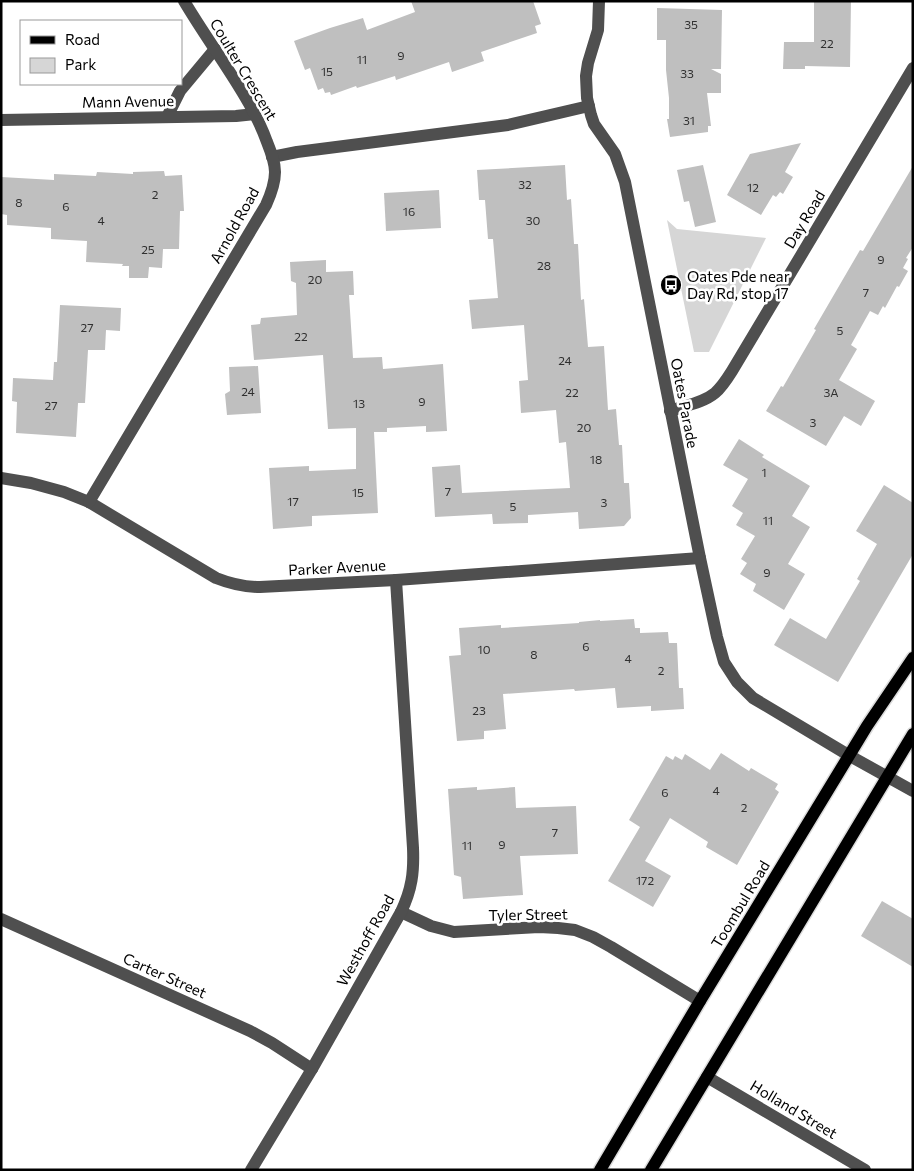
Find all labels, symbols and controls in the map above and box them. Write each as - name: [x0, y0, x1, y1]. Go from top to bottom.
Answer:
- street label: Coulter Crescent: [207, 15, 281, 123]
- house number: 35: [684, 17, 698, 31]
- legend: [20, 20, 182, 85]
- text: Road: [65, 30, 100, 48]
- house number: 22: [820, 36, 834, 50]
- house number: 9: [397, 48, 405, 62]
- house number: 11: [357, 52, 367, 66]
- text: Park: [65, 55, 96, 73]
- house number: 15: [321, 64, 333, 78]
- house number: 33: [680, 66, 694, 80]
- street label: Mann Avenue: [82, 91, 174, 111]
- house number: 31: [683, 113, 695, 127]
- house number: 32: [518, 177, 532, 191]
- house number: 12: [747, 180, 759, 194]
- street label: Arnold Road: [206, 184, 262, 266]
- house number: 2: [152, 187, 159, 201]
- street label: Day Road: [780, 187, 828, 251]
- house number: 8: [15, 195, 23, 209]
- house number: 6: [62, 199, 70, 213]
- house number: 16: [403, 204, 415, 218]
- house number: 4: [97, 213, 105, 227]
- house number: 30: [526, 213, 541, 227]
- house number: 25: [141, 242, 155, 256]
- house number: 9: [877, 252, 885, 266]
- house number: 28: [537, 258, 551, 272]
- place label: Oates Pde near Day Rd, stop 17: [687, 267, 790, 302]
- house number: 20: [308, 272, 322, 286]
- bus stop icon: Oates Pde near Day Rd, stop 17: [659, 273, 683, 297]
- house number: 7: [863, 285, 869, 299]
- house number: 27: [81, 320, 93, 334]
- house number: 5: [837, 323, 844, 337]
- house number: 22: [294, 329, 308, 343]
- house number: 24: [558, 353, 572, 367]
- street label: Oates Parade: [667, 356, 703, 450]
- house number: 24: [241, 384, 255, 398]
- house number: 22: [565, 385, 579, 399]
- house number: 3A: [824, 385, 838, 399]
- house number: 9: [418, 394, 426, 408]
- house number: 13: [353, 396, 365, 410]
- house number: 27: [45, 398, 57, 412]
- house number: 3: [810, 415, 817, 429]
- house number: 20: [577, 420, 591, 434]
- house number: 18: [590, 452, 602, 466]
- house number: 1: [761, 465, 767, 479]
- house number: 7: [445, 484, 451, 498]
- house number: 15: [352, 485, 364, 499]
- house number: 17: [287, 494, 299, 508]
- house number: 3: [601, 495, 608, 509]
- house number: 5: [510, 499, 517, 513]
- house number: 11: [763, 513, 773, 527]
- street label: Parker Avenue: [288, 555, 386, 579]
- house number: 9: [763, 565, 771, 579]
- house number: 6: [582, 639, 590, 653]
- house number: 10: [478, 642, 491, 656]
- house number: 8: [530, 647, 538, 661]
- house number: 4: [624, 651, 632, 665]
- house number: 2: [658, 663, 665, 677]
- house number: 23: [472, 703, 486, 717]
- house number: 4: [712, 783, 720, 797]
- house number: 6: [661, 785, 669, 799]
- house number: 2: [741, 800, 748, 814]
- house number: 7: [552, 825, 558, 839]
- house number: 9: [498, 837, 506, 851]
- house number: 11: [462, 838, 472, 852]
- street label: Toombul Road: [707, 857, 773, 951]
- house number: 172: [636, 873, 654, 887]
- street label: Westhoff Road: [332, 891, 398, 989]
- street label: Tyler Street: [488, 904, 568, 924]
- street label: Carter Street: [121, 949, 209, 1001]
- street label: Holland Street: [747, 1076, 841, 1142]

